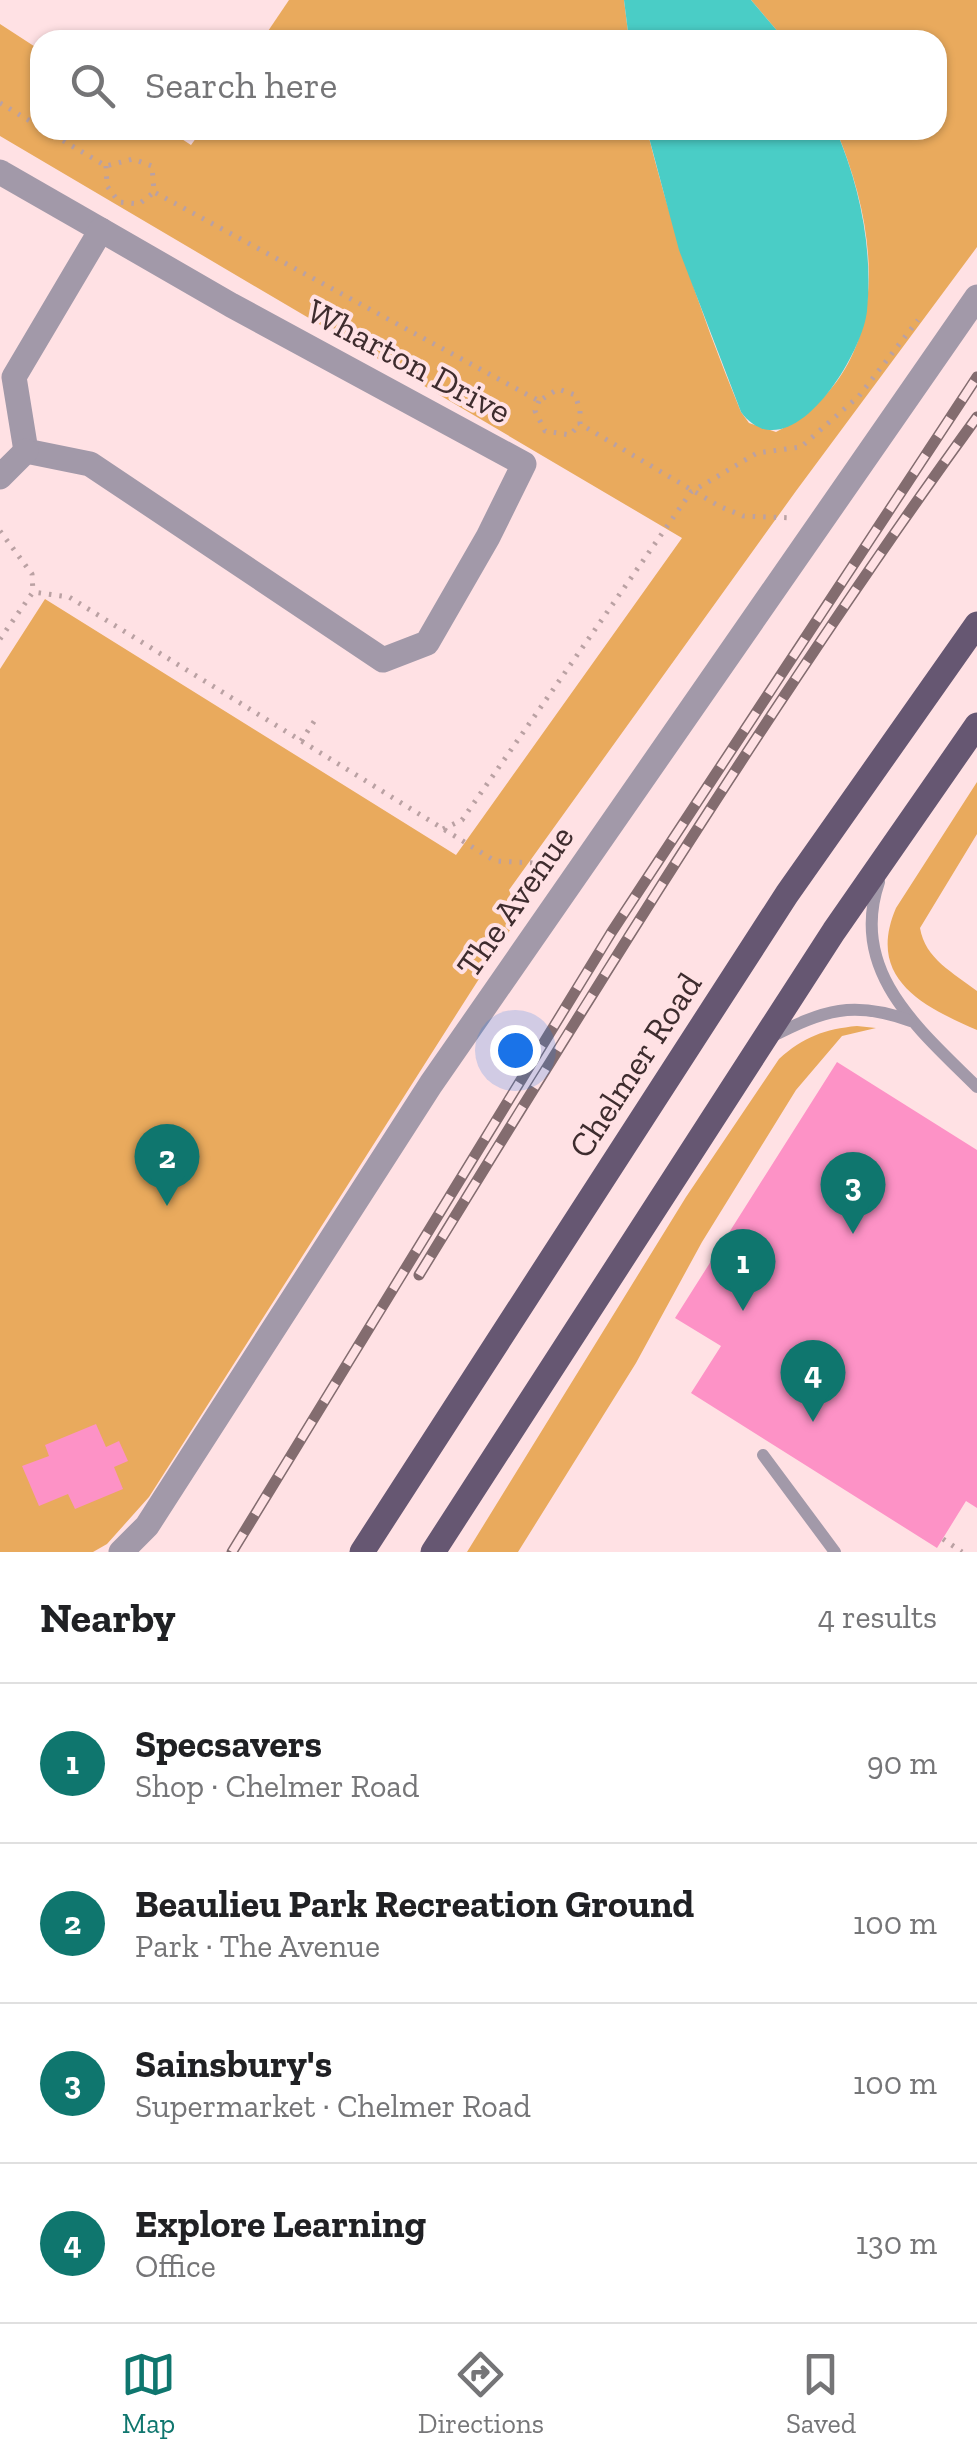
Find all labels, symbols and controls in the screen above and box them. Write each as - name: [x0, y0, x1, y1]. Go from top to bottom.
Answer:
- search box: [30, 30, 947, 140]
- icon: search: [65, 58, 120, 113]
- text: Search here: [145, 62, 337, 108]
- street label: Wharton Drive: [300, 290, 518, 432]
- street label: The Avenue: [447, 817, 583, 985]
- street label: Chelmer Road: [560, 965, 710, 1165]
- your location: [490, 1025, 541, 1076]
- pin: 2: [134, 1124, 200, 1206]
- pin: 3: [820, 1152, 886, 1234]
- pin: 1: [710, 1228, 776, 1311]
- pin: 4: [780, 1340, 846, 1422]
- text: Nearby: [40, 1592, 176, 1643]
- text: 4 results: [818, 1598, 937, 1636]
- text: Specsavers: [135, 1721, 322, 1767]
- text: 1: [66, 1744, 79, 1782]
- text: 90 m: [867, 1744, 937, 1782]
- text: Shop · Chelmer Road: [135, 1767, 419, 1805]
- text: Beaulieu Park Recreation Ground: [135, 1881, 694, 1927]
- text: 2: [64, 1904, 81, 1942]
- text: 100 m: [853, 1904, 937, 1942]
- text: Park · The Avenue: [135, 1927, 380, 1965]
- text: Sainsbury's: [135, 2041, 332, 2087]
- text: 3: [64, 2064, 81, 2102]
- text: 100 m: [853, 2064, 937, 2102]
- text: Supermarket · Chelmer Road: [135, 2087, 531, 2125]
- text: Explore Learning: [135, 2201, 426, 2247]
- text: 4: [63, 2224, 82, 2262]
- text: 130 m: [856, 2224, 937, 2262]
- text: Office: [135, 2247, 216, 2285]
- tab: Map: [121, 2347, 176, 2440]
- tab: Directions: [418, 2347, 544, 2440]
- tab: Saved: [786, 2347, 856, 2440]

